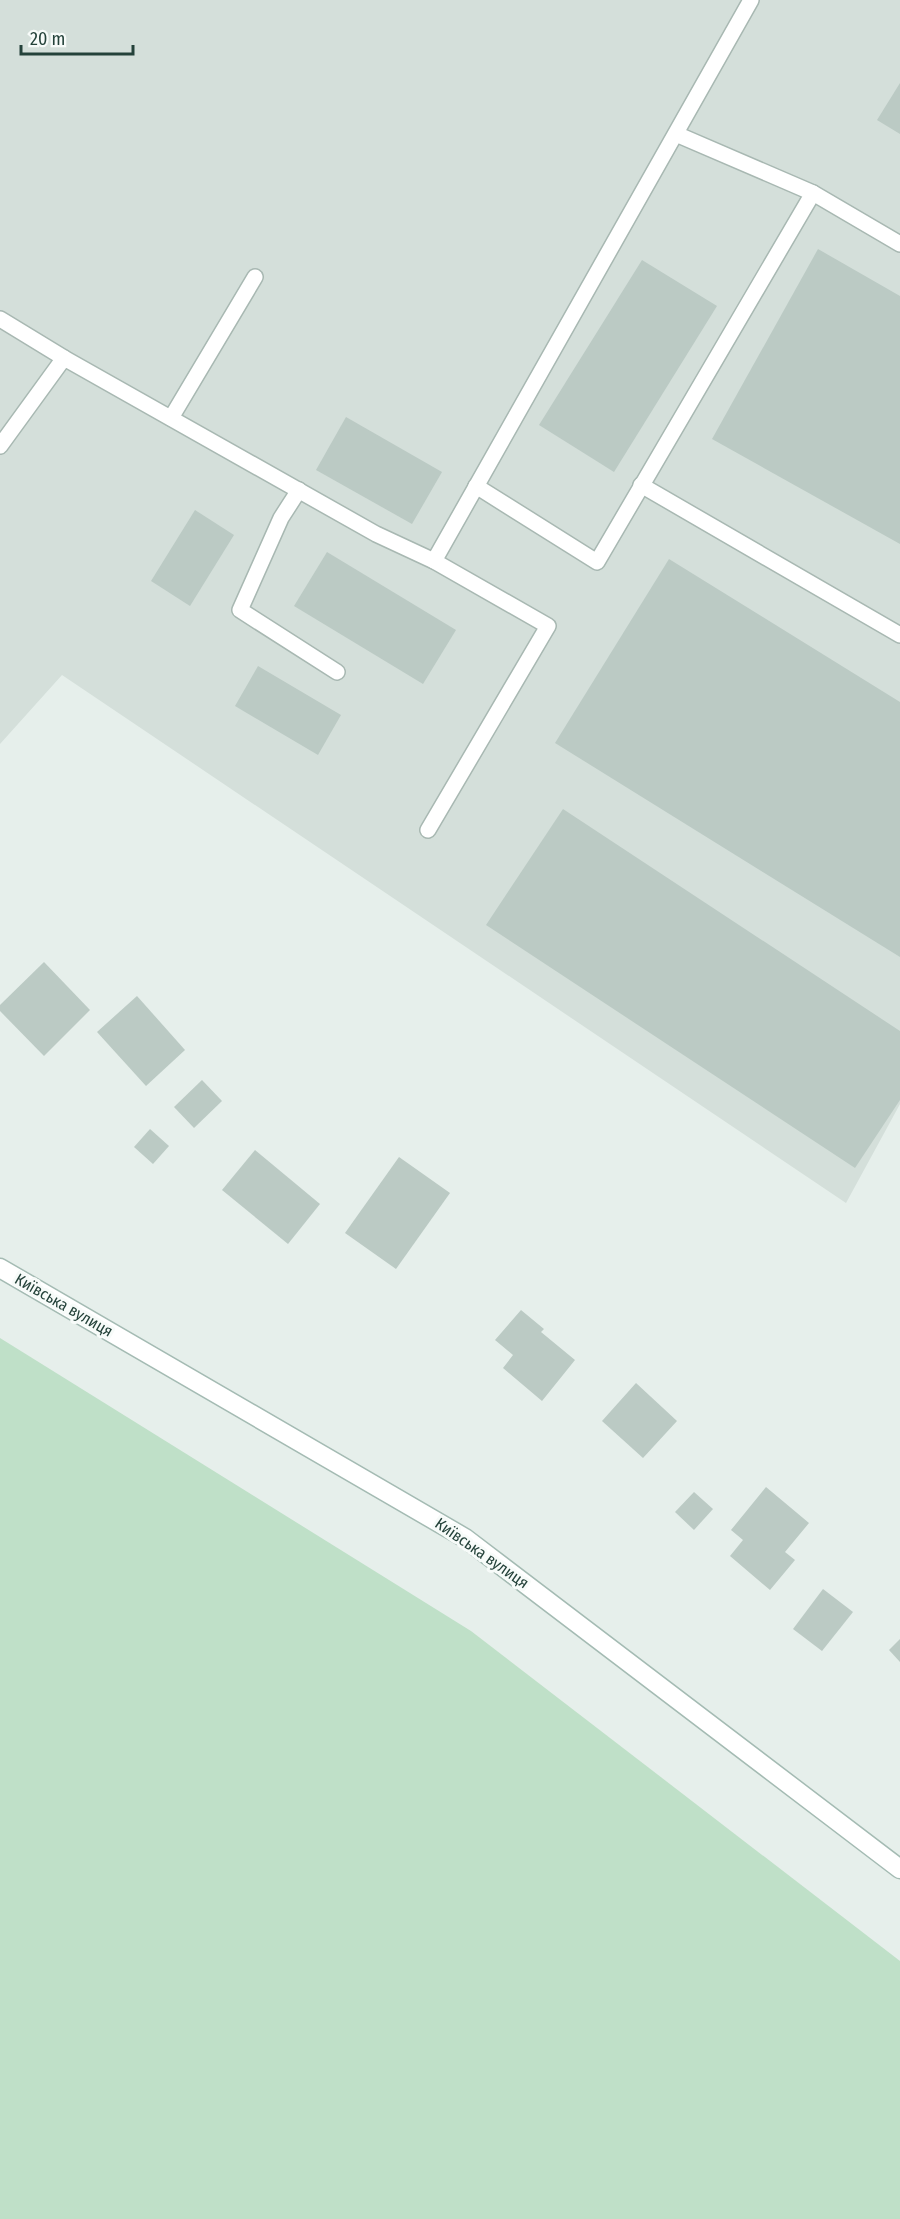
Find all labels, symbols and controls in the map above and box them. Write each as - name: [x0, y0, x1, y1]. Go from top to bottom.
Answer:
- scale bar: [21, 18, 134, 56]
- text: 20 m: [30, 28, 65, 50]
- street label: Київська вулиця: [11, 1269, 117, 1341]
- street label: Київська вулиця: [431, 1514, 533, 1592]

